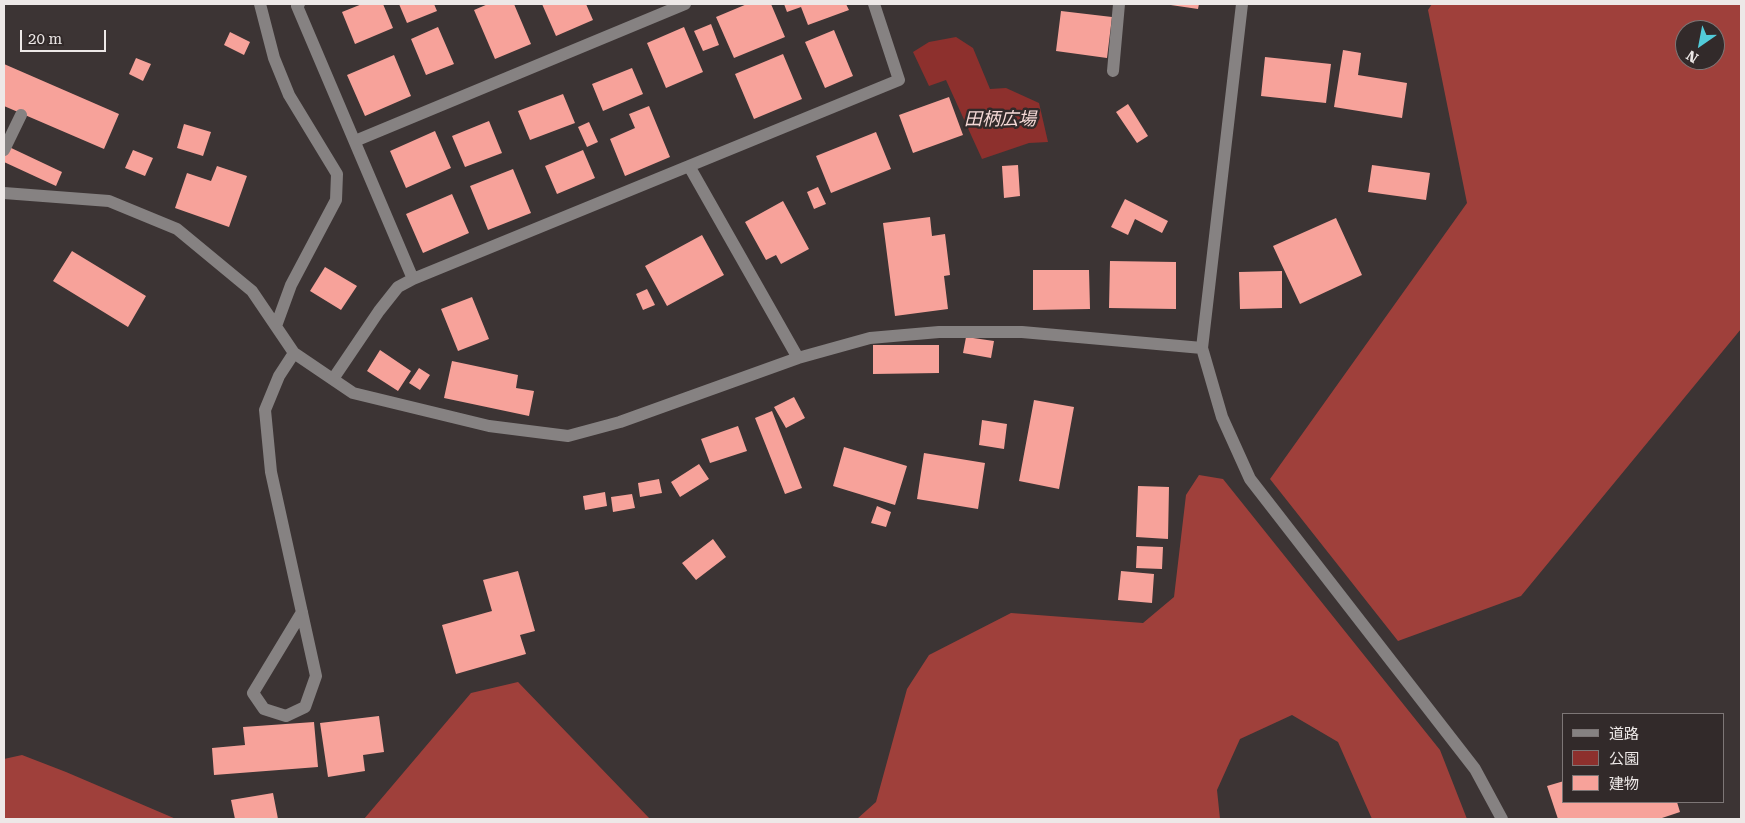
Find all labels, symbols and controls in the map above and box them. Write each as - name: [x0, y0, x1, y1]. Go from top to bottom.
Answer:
- scale bar: [22, 20, 109, 52]
- north arrow: [1675, 20, 1725, 70]
- text: 20 m: [28, 30, 62, 48]
- text: N: [1683, 47, 1701, 66]
- park label: 田柄広場: [964, 109, 1036, 131]
- legend: [1562, 713, 1725, 803]
- text: 道路: [1609, 725, 1639, 743]
- text: 公園: [1609, 750, 1639, 768]
- text: 建物: [1609, 775, 1639, 793]

